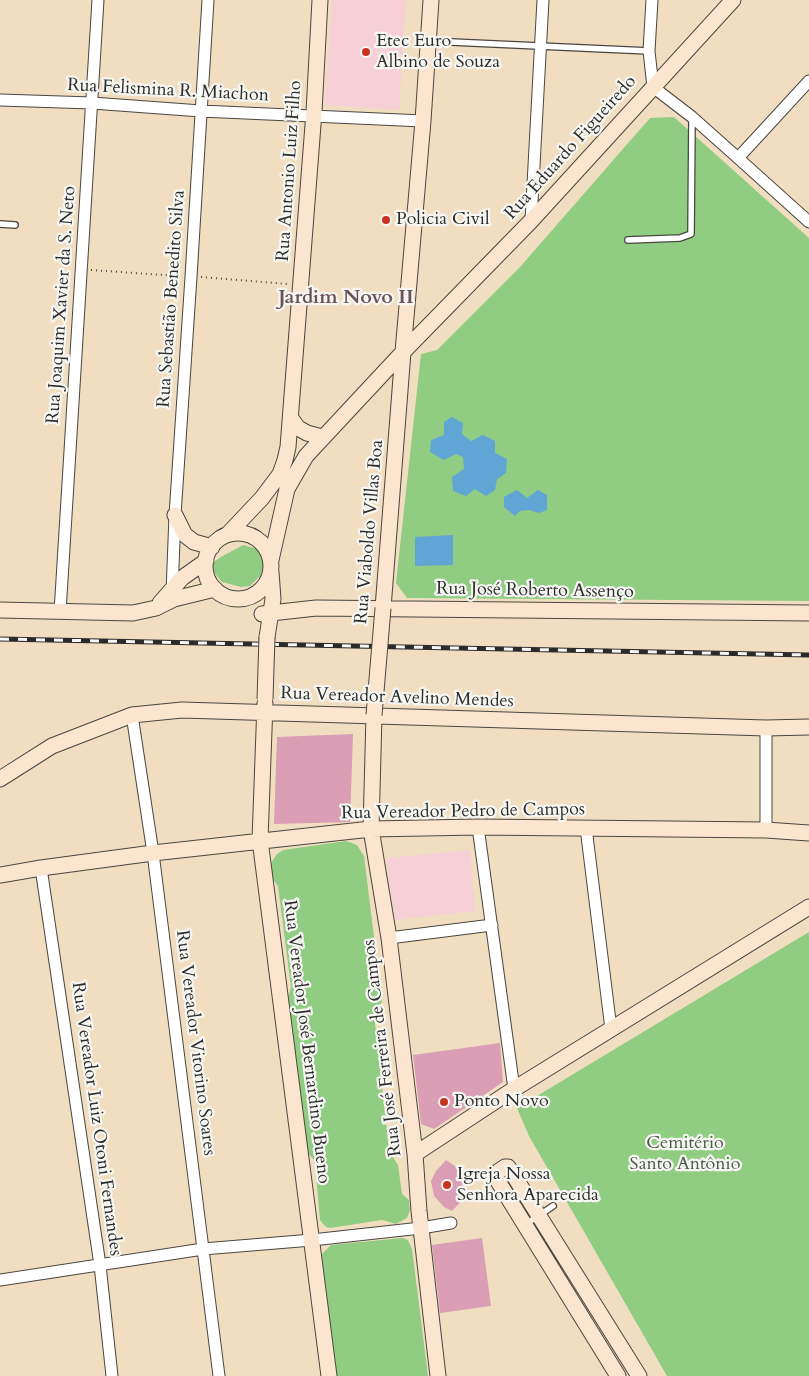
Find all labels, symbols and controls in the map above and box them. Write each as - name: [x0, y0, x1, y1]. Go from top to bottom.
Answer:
- place label: Etec Euro Albino de Souza: [376, 31, 500, 74]
- marker: Etec Euro Albino de Souza: [360, 46, 372, 58]
- street label: Rua Eduardo Figueiredo: [501, 71, 641, 225]
- street label: Rua Felismina R. Miachon: [67, 75, 269, 107]
- street label: Rua Antonio Luiz Filho: [273, 80, 307, 262]
- street label: Rua Joaquim Xavier da S. Neto: [43, 185, 81, 425]
- street label: Rua Sebastião Benedito Silva: [154, 190, 190, 408]
- place label: Policia Civil: [396, 209, 489, 231]
- marker: Policia Civil: [380, 214, 392, 226]
- district label: Jardim Novo II: [278, 286, 414, 310]
- street label: Rua Viaboldo Villas Boa: [351, 439, 389, 625]
- street label: Rua José Roberto Assenço: [436, 578, 634, 604]
- street label: Rua Vereador Avelino Mendes: [280, 683, 514, 713]
- street label: Rua Vereador Pedro de Campos: [341, 799, 585, 825]
- street label: Rua Vereador José Bernardino Bueno: [278, 899, 334, 1185]
- street label: Rua Vereador Vitorino Soares: [170, 929, 220, 1157]
- street label: Rua José Ferreira de Campos: [359, 938, 407, 1158]
- street label: Rua Vereador Luiz Otoni Fernandes: [66, 981, 126, 1257]
- place label: Ponto Novo: [454, 1091, 549, 1113]
- marker: Ponto Novo: [438, 1096, 450, 1108]
- park label: Cemitério Santo Antônio: [630, 1133, 740, 1176]
- place label: Igreja Nossa Senhora Aparecida: [457, 1164, 599, 1206]
- marker: Igreja Nossa Senhora Aparecida: [441, 1179, 453, 1191]

